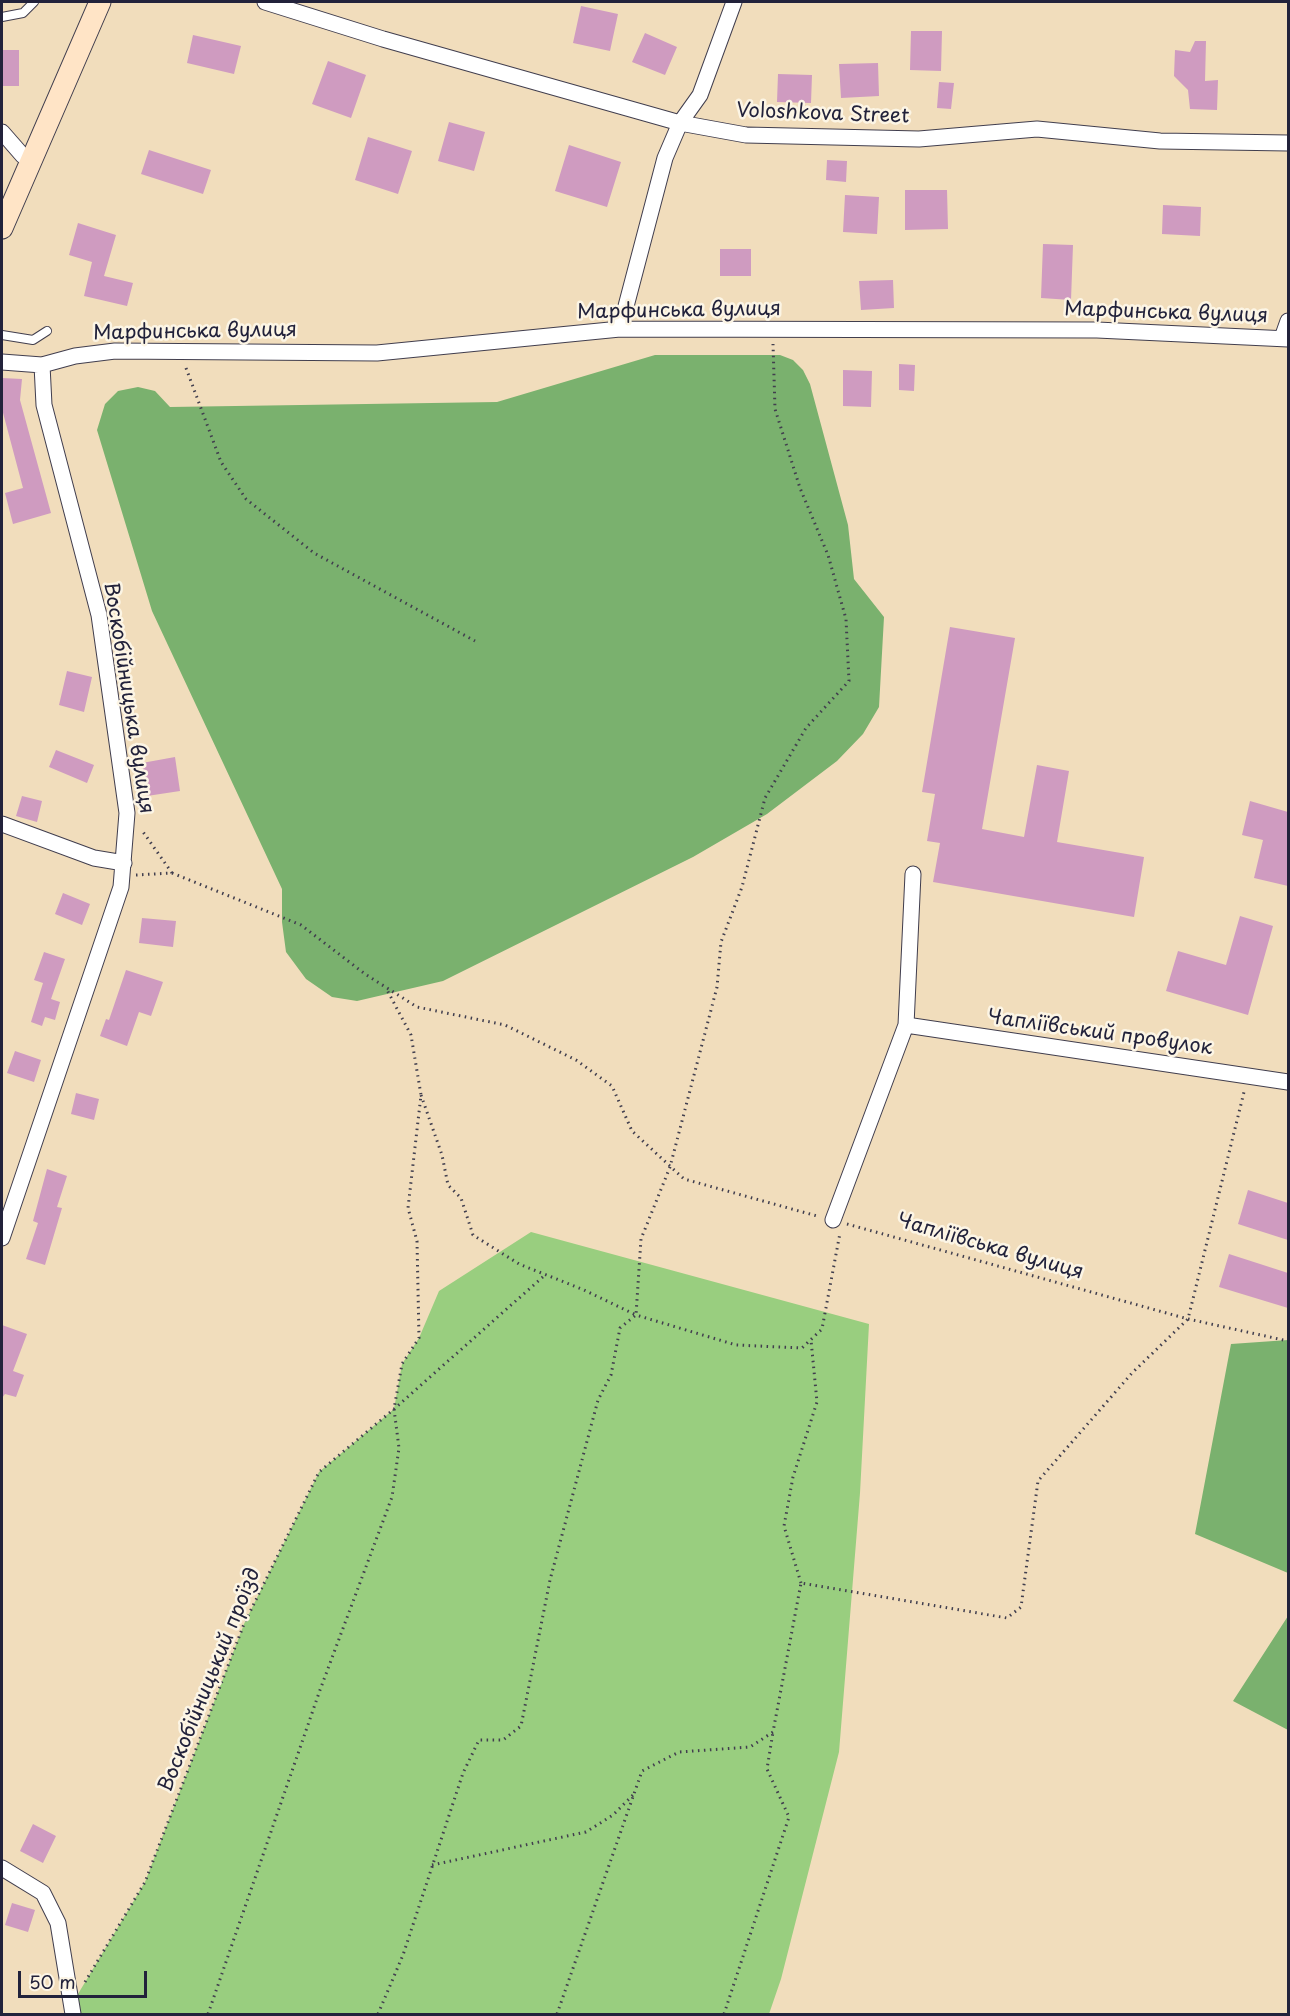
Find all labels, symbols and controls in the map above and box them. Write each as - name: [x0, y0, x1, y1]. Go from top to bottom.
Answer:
- street label: Voloshkova Street: [736, 99, 910, 129]
- street label: Марфинська вулиця: [577, 297, 781, 325]
- street label: Марфинська вулиця: [1064, 297, 1268, 329]
- street label: Марфинська вулиця: [93, 318, 297, 346]
- street label: Воскобійницька вулиця: [98, 581, 158, 815]
- street label: Чапліївський провулок: [986, 1005, 1214, 1061]
- street label: Чапліївська вулиця: [894, 1209, 1086, 1285]
- street label: Воскобійницький проїзд: [154, 1564, 266, 1796]
- scale bar: [21, 1959, 150, 1997]
- text: 50 m: [29, 1968, 76, 1995]

